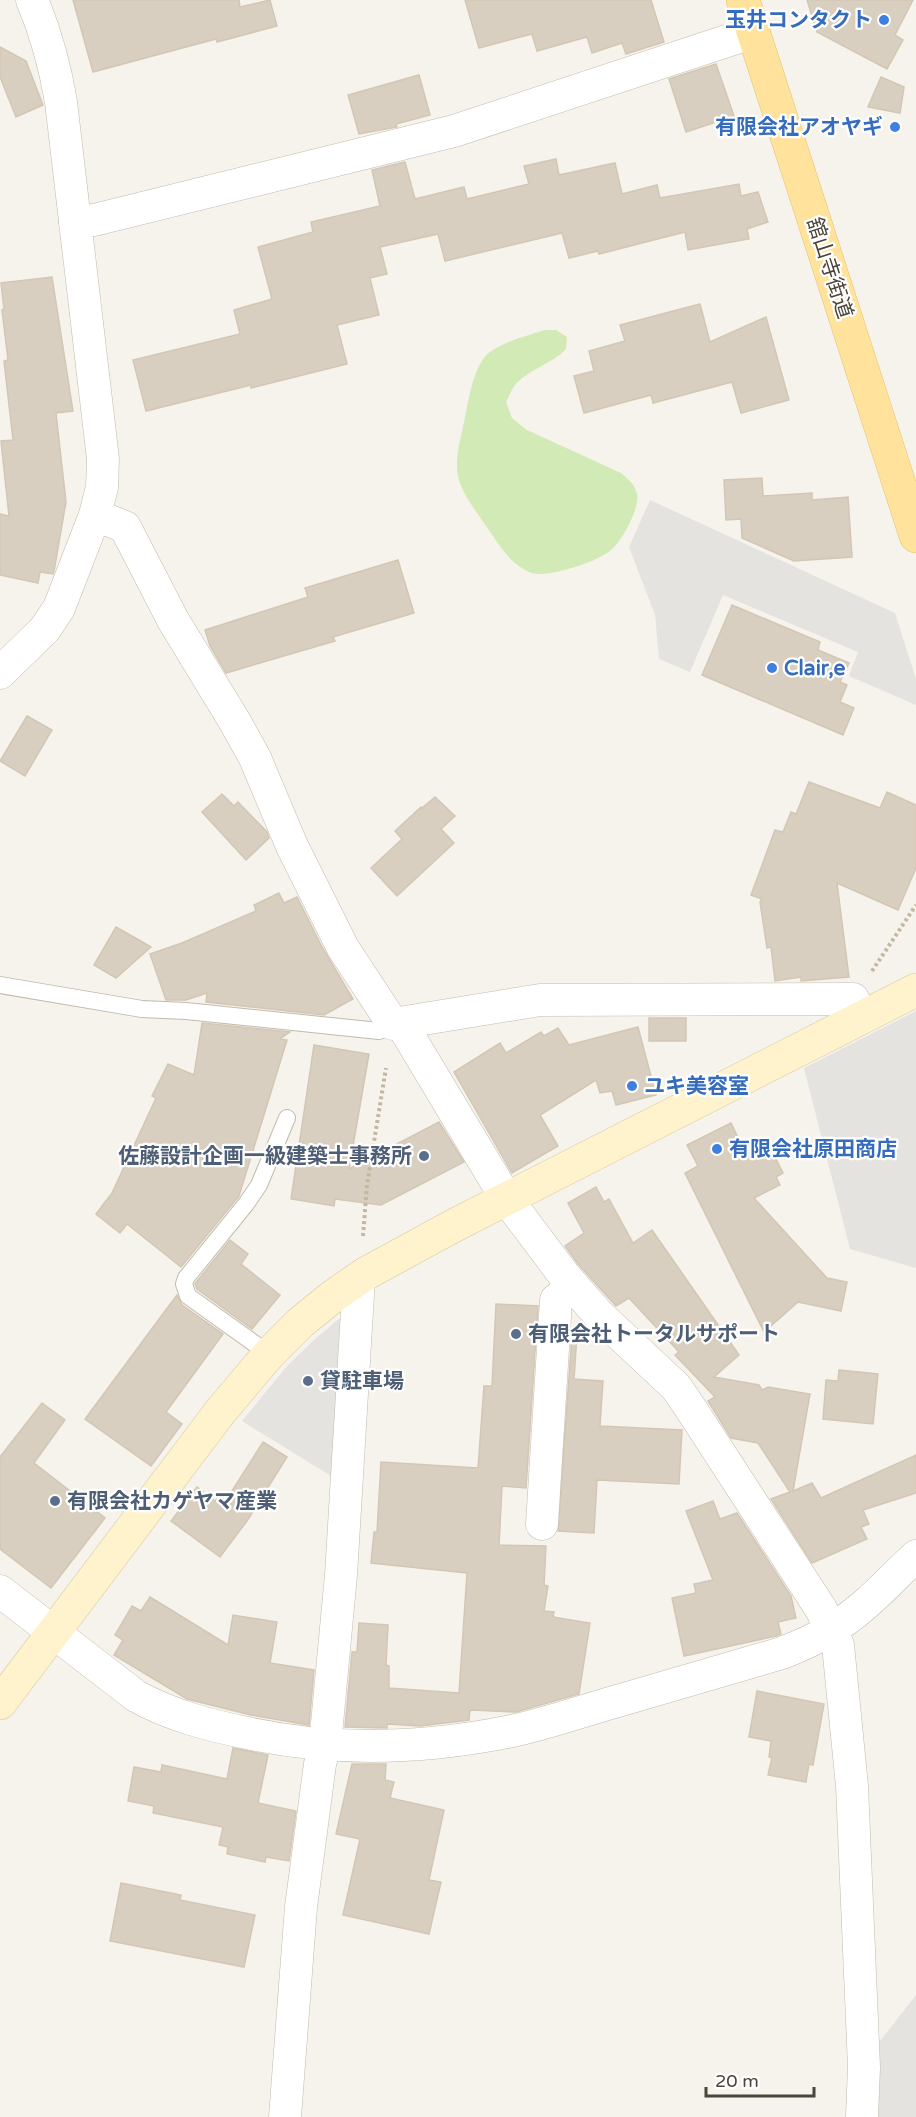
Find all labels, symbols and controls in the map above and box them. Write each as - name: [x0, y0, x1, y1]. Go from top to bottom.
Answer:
- place label: 玉井コンタクト: [725, 8, 872, 33]
- marker: 玉井コンタクト: [877, 13, 891, 27]
- place label: 有限会社アオヤギ: [715, 115, 883, 140]
- marker: 有限会社アオヤギ: [888, 120, 902, 134]
- street label: 舘山寺街道: [801, 214, 858, 322]
- place label: Clair,e: [784, 656, 846, 681]
- marker: Clair,e: [765, 661, 779, 675]
- place label: ユキ美容室: [644, 1074, 749, 1099]
- marker: ユキ美容室: [625, 1079, 639, 1093]
- place label: 有限会社原田商店: [729, 1137, 897, 1162]
- marker: 有限会社原田商店: [710, 1142, 724, 1156]
- place label: 佐藤設計企画一級建築士事務所: [118, 1144, 412, 1169]
- marker: 佐藤設計企画一級建築士事務所: [417, 1149, 431, 1163]
- place label: 有限会社トータルサポート: [528, 1322, 780, 1347]
- marker: 有限会社トータルサポート: [509, 1327, 523, 1341]
- place label: 貸駐車場: [320, 1369, 404, 1394]
- marker: 貸駐車場: [301, 1374, 315, 1388]
- place label: 有限会社カゲヤマ産業: [67, 1489, 277, 1514]
- marker: 有限会社カゲヤマ産業: [48, 1494, 62, 1508]
- scale bar: [706, 2060, 814, 2098]
- text: 20 m: [715, 2070, 759, 2092]

